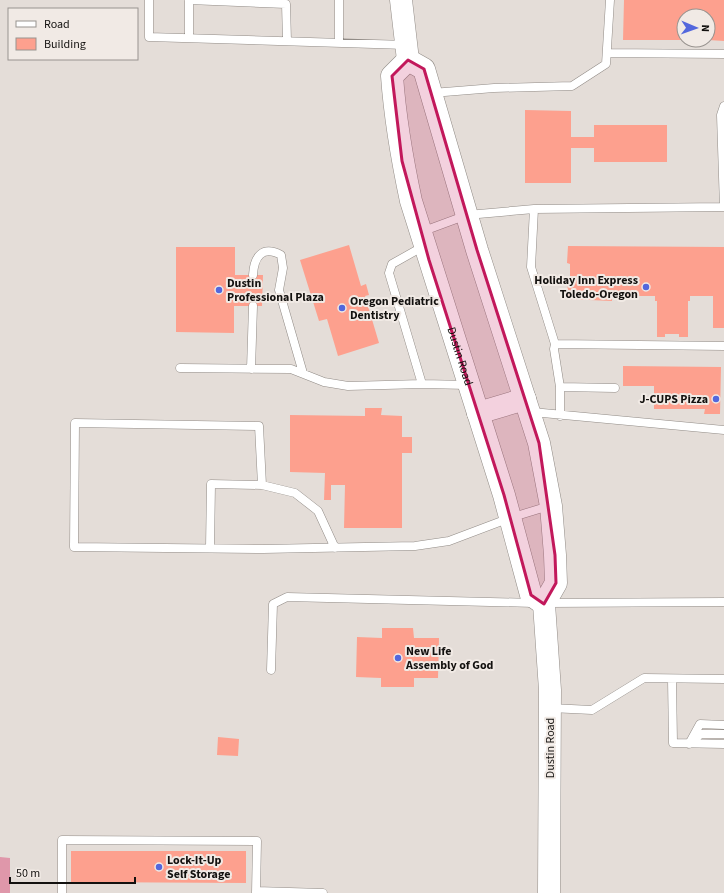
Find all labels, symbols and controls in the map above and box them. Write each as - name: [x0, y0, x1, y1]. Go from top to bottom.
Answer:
- legend: [8, 8, 138, 60]
- north arrow: [676, 8, 716, 48]
- text: Road: [44, 16, 70, 33]
- text: N: [698, 24, 713, 32]
- text: Building: [44, 36, 86, 53]
- place label: Holiday Inn Express Toledo-Oregon: [534, 272, 638, 303]
- place label: Dustin Professional Plaza: [227, 275, 324, 306]
- marker: Holiday Inn Express Toledo-Oregon: [641, 282, 651, 292]
- marker: Dustin Professional Plaza: [214, 285, 224, 295]
- place label: Oregon Pediatric Dentistry: [350, 293, 439, 324]
- marker: Oregon Pediatric Dentistry: [337, 303, 347, 313]
- street label: Dustin Road: [442, 325, 477, 388]
- place label: J-CUPS Pizza: [639, 391, 708, 408]
- marker: J-CUPS Pizza: [711, 394, 721, 404]
- place label: New Life Assembly of God: [405, 643, 494, 674]
- marker: New Life Assembly of God: [393, 653, 403, 663]
- street label: Dustin Road: [542, 718, 559, 778]
- place label: Lock-It-Up Self Storage: [167, 852, 230, 883]
- scale bar: [10, 859, 135, 885]
- marker: Lock-It-Up Self Storage: [154, 862, 164, 872]
- text: 50 m: [16, 865, 40, 882]

